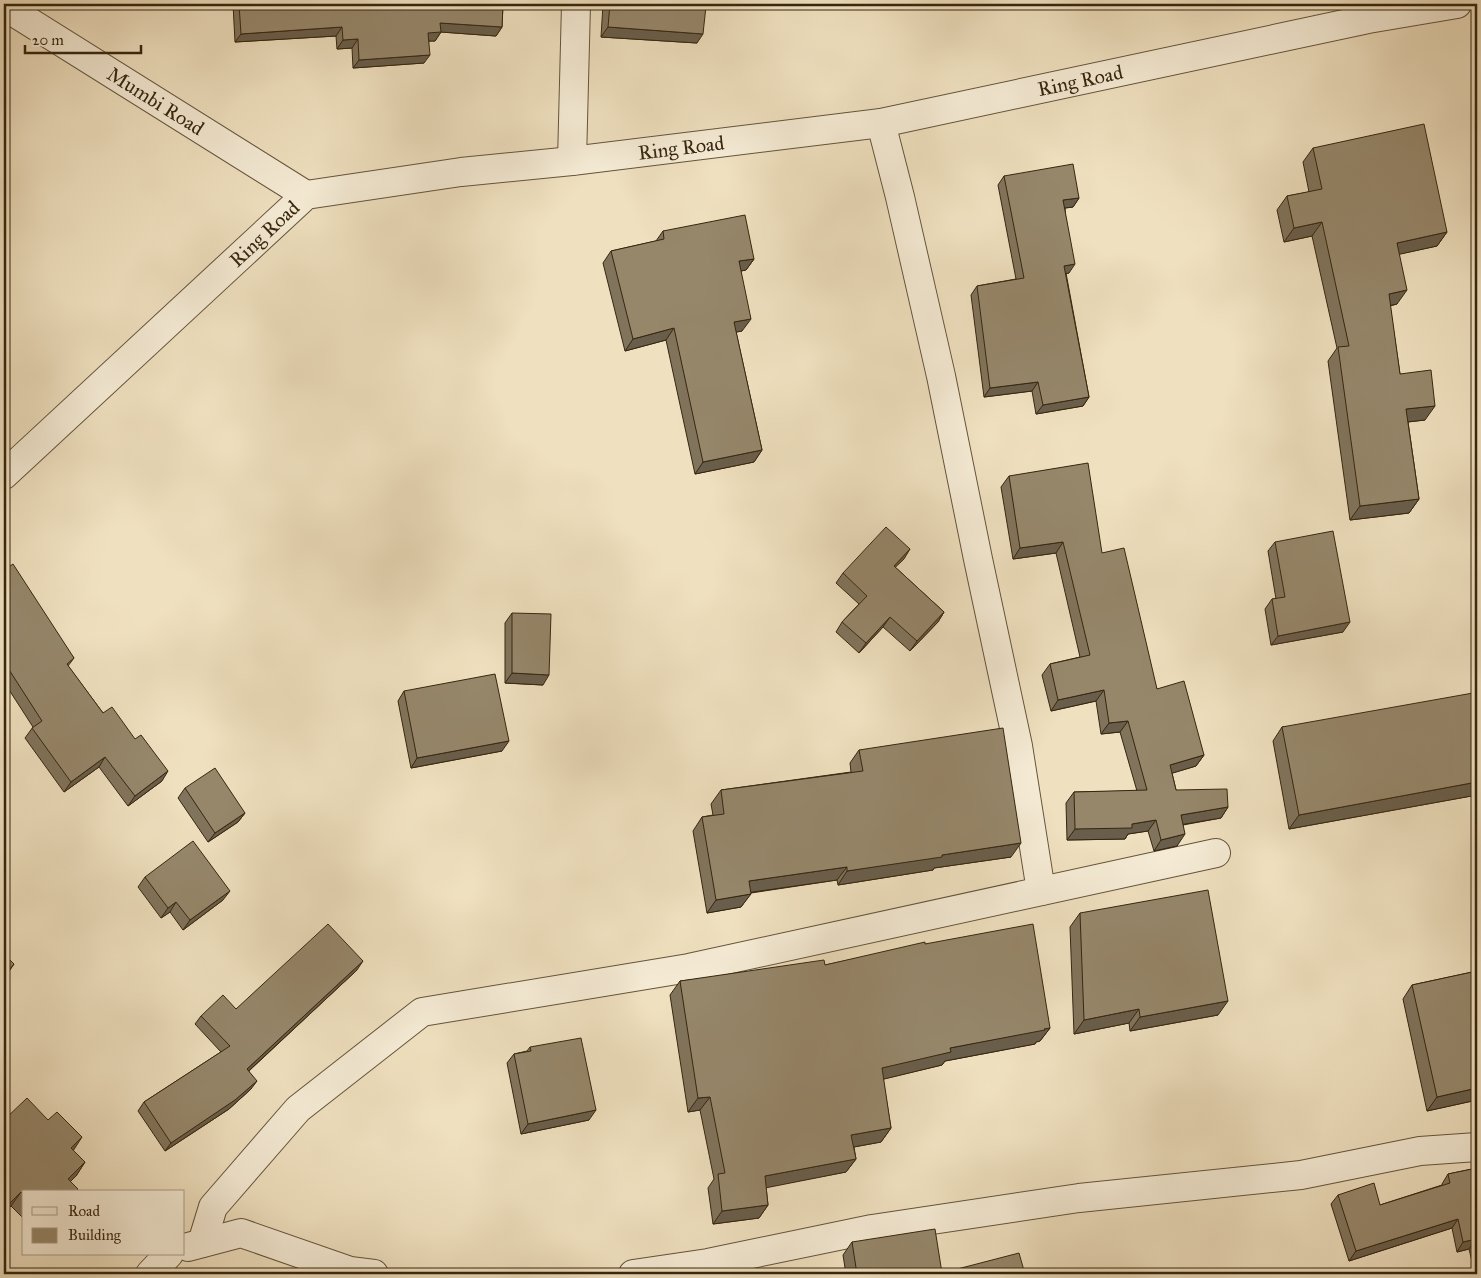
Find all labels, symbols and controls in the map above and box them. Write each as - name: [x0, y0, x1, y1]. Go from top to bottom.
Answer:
- scale bar: [25, 22, 141, 54]
- text: 20 m: [32, 31, 64, 49]
- street label: Ring Road: [1035, 60, 1125, 101]
- street label: Mumbi Road: [103, 62, 209, 140]
- street label: Ring Road: [637, 130, 726, 165]
- street label: Ring Road: [224, 195, 304, 272]
- legend: [22, 1190, 185, 1256]
- text: Road: [68, 1202, 100, 1220]
- text: Building: [68, 1226, 122, 1244]

